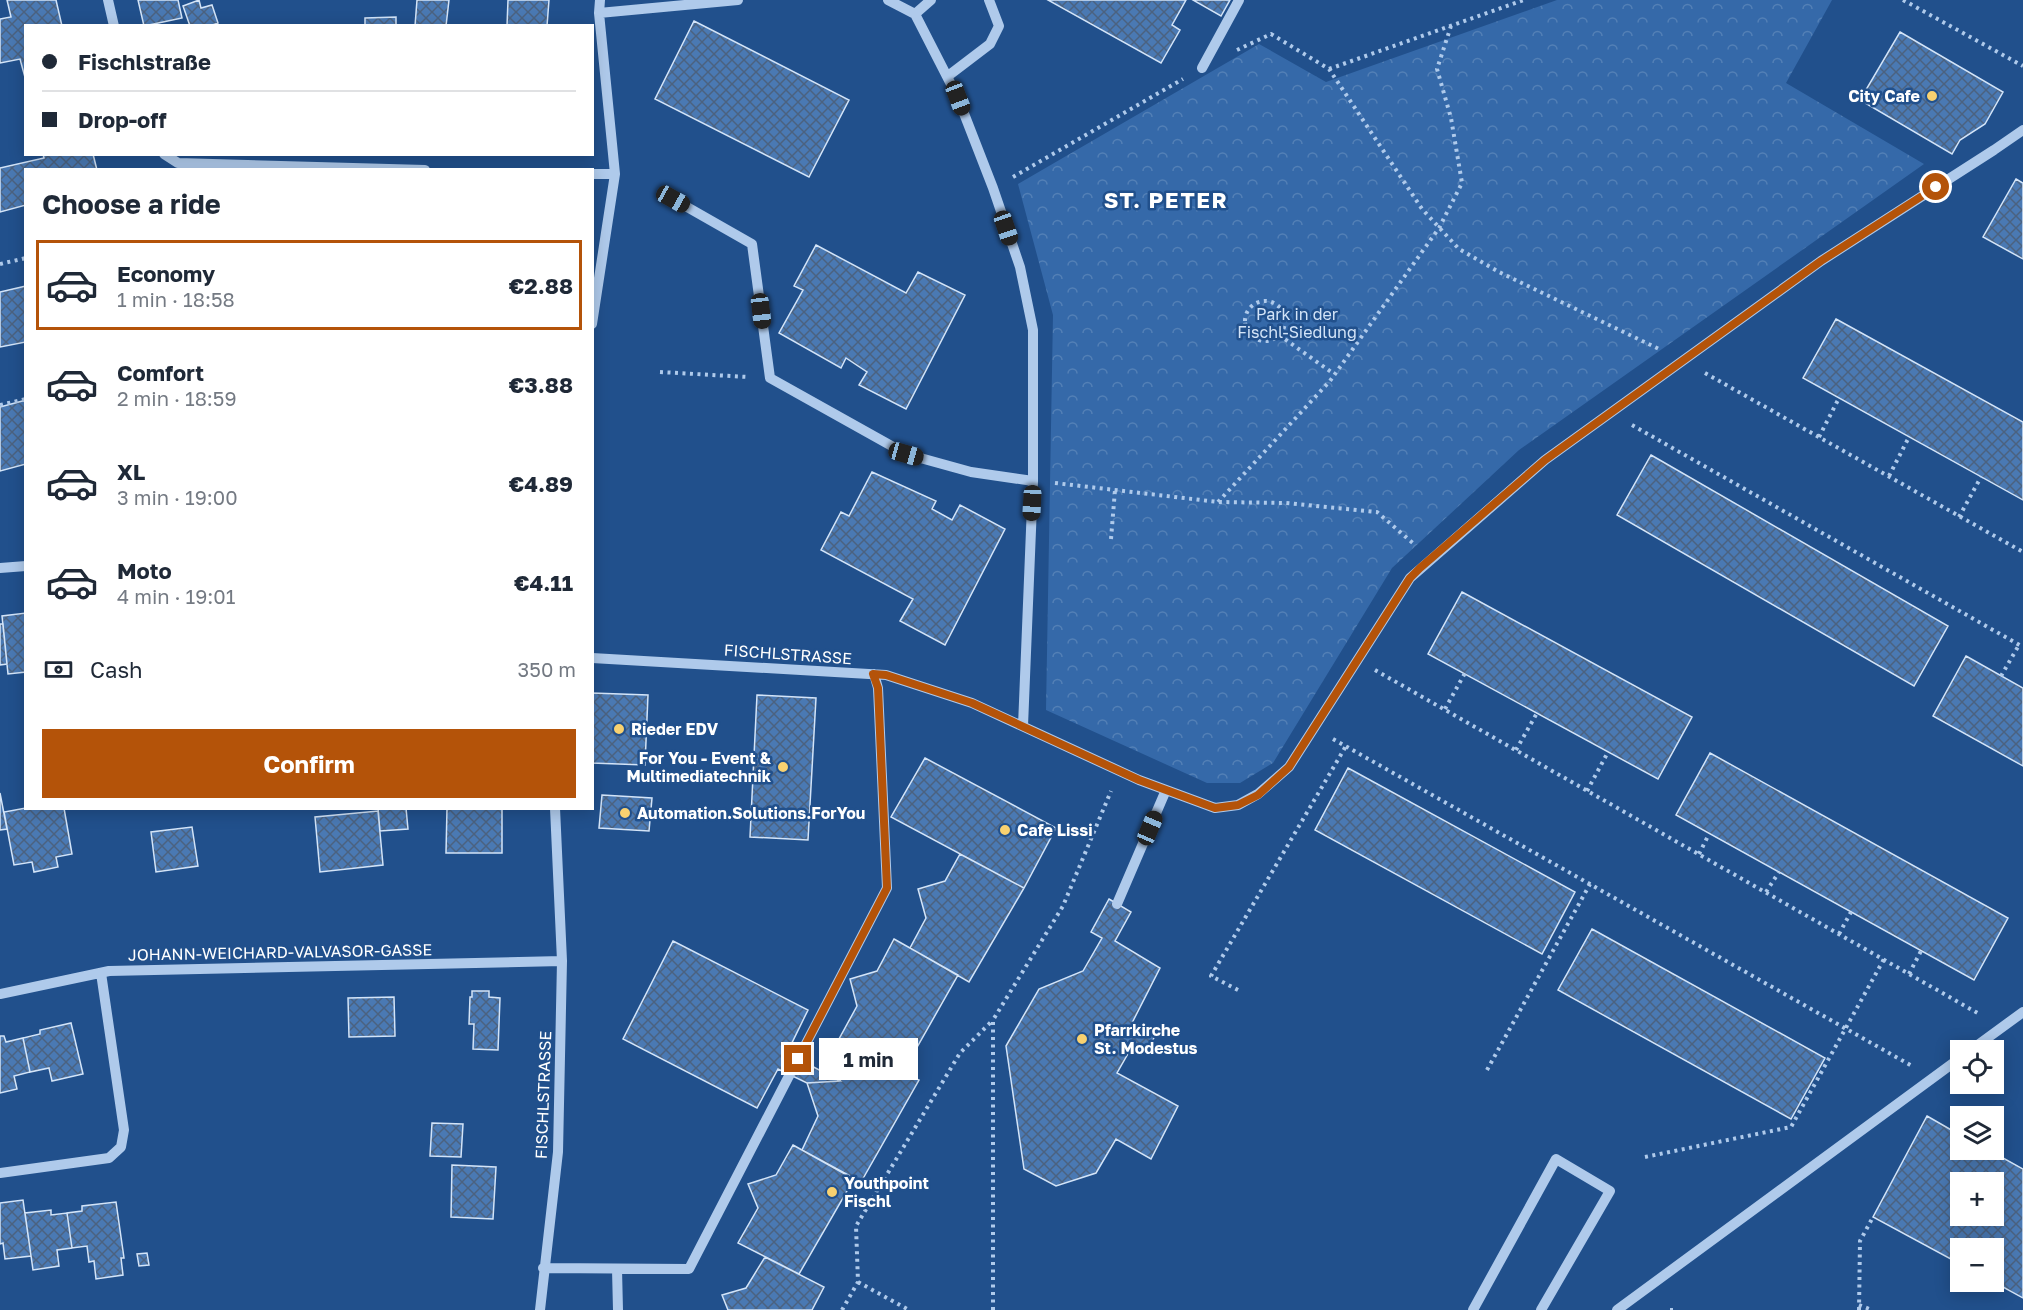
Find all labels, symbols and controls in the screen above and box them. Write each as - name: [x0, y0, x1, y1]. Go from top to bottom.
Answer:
- text: Fischlstraße: [78, 48, 211, 75]
- car: [943, 78, 973, 118]
- place label: City Cafe: [1848, 86, 1920, 106]
- marker: City Cafe: [1925, 89, 1939, 103]
- text: Drop-off: [78, 106, 167, 133]
- route start: [1922, 173, 1949, 200]
- car: [653, 182, 693, 216]
- district label: ST. PETER: [1104, 186, 1228, 213]
- text: Choose a ride: [42, 188, 221, 220]
- car: [992, 208, 1020, 248]
- icon: car: [45, 258, 99, 312]
- text: Economy: [117, 260, 215, 287]
- text: €2.88: [509, 272, 573, 299]
- text: 1 min · 18:58: [117, 287, 235, 311]
- car: [750, 292, 772, 330]
- park label: Park in der Fischl-Siedlung: [1237, 304, 1357, 342]
- icon: car: [45, 357, 99, 411]
- text: Comfort: [117, 359, 204, 386]
- text: €3.88: [509, 371, 573, 398]
- text: 2 min · 18:59: [117, 386, 237, 410]
- car: [886, 440, 926, 468]
- icon: car: [45, 456, 99, 510]
- text: XL: [117, 458, 145, 485]
- text: €4.89: [509, 470, 573, 497]
- text: 3 min · 19:00: [117, 485, 238, 509]
- car: [1022, 485, 1042, 521]
- icon: car: [45, 555, 99, 609]
- text: Moto: [117, 557, 172, 584]
- text: €4.11: [514, 569, 573, 596]
- text: 4 min · 19:01: [117, 584, 235, 608]
- street label: FISCHLSTRASSE: [723, 640, 853, 668]
- icon: cash: [42, 653, 75, 686]
- text: Cash: [90, 656, 143, 683]
- text: 350 m: [518, 657, 576, 681]
- place label: Rieder EDV: [631, 719, 719, 739]
- marker: Rieder EDV: [612, 722, 626, 736]
- button: Confirm: [42, 729, 576, 798]
- place label: For You - Event & Multimediatechnik: [626, 748, 772, 786]
- marker: For You - Event & Multimediatechnik: [776, 760, 790, 774]
- place label: Automation.Solutions.ForYou: [637, 803, 865, 823]
- marker: Automation.Solutions.ForYou: [618, 806, 632, 820]
- car: [1135, 808, 1165, 848]
- place label: Cafe Lissi: [1017, 820, 1093, 840]
- marker: Cafe Lissi: [998, 823, 1012, 837]
- street label: JOHANN-WEICHARD-VALVASOR-GASSE: [128, 939, 432, 965]
- place label: Pfarrkirche St. Modestus: [1094, 1020, 1197, 1058]
- street label: FISCHLSTRASSE: [531, 1031, 555, 1159]
- marker: Pfarrkirche St. Modestus: [1075, 1032, 1089, 1046]
- callout: 1 min: [819, 1038, 918, 1080]
- map controls: [1950, 1040, 2004, 1292]
- button: locate: [1950, 1040, 2004, 1094]
- route end: [784, 1045, 811, 1072]
- text: 1 min: [843, 1047, 894, 1071]
- button: layers: [1950, 1106, 2004, 1160]
- button: +: [1950, 1172, 2004, 1226]
- place label: Youthpoint Fischl: [844, 1173, 929, 1211]
- marker: Youthpoint Fischl: [825, 1185, 839, 1199]
- button: −: [1950, 1238, 2004, 1292]

